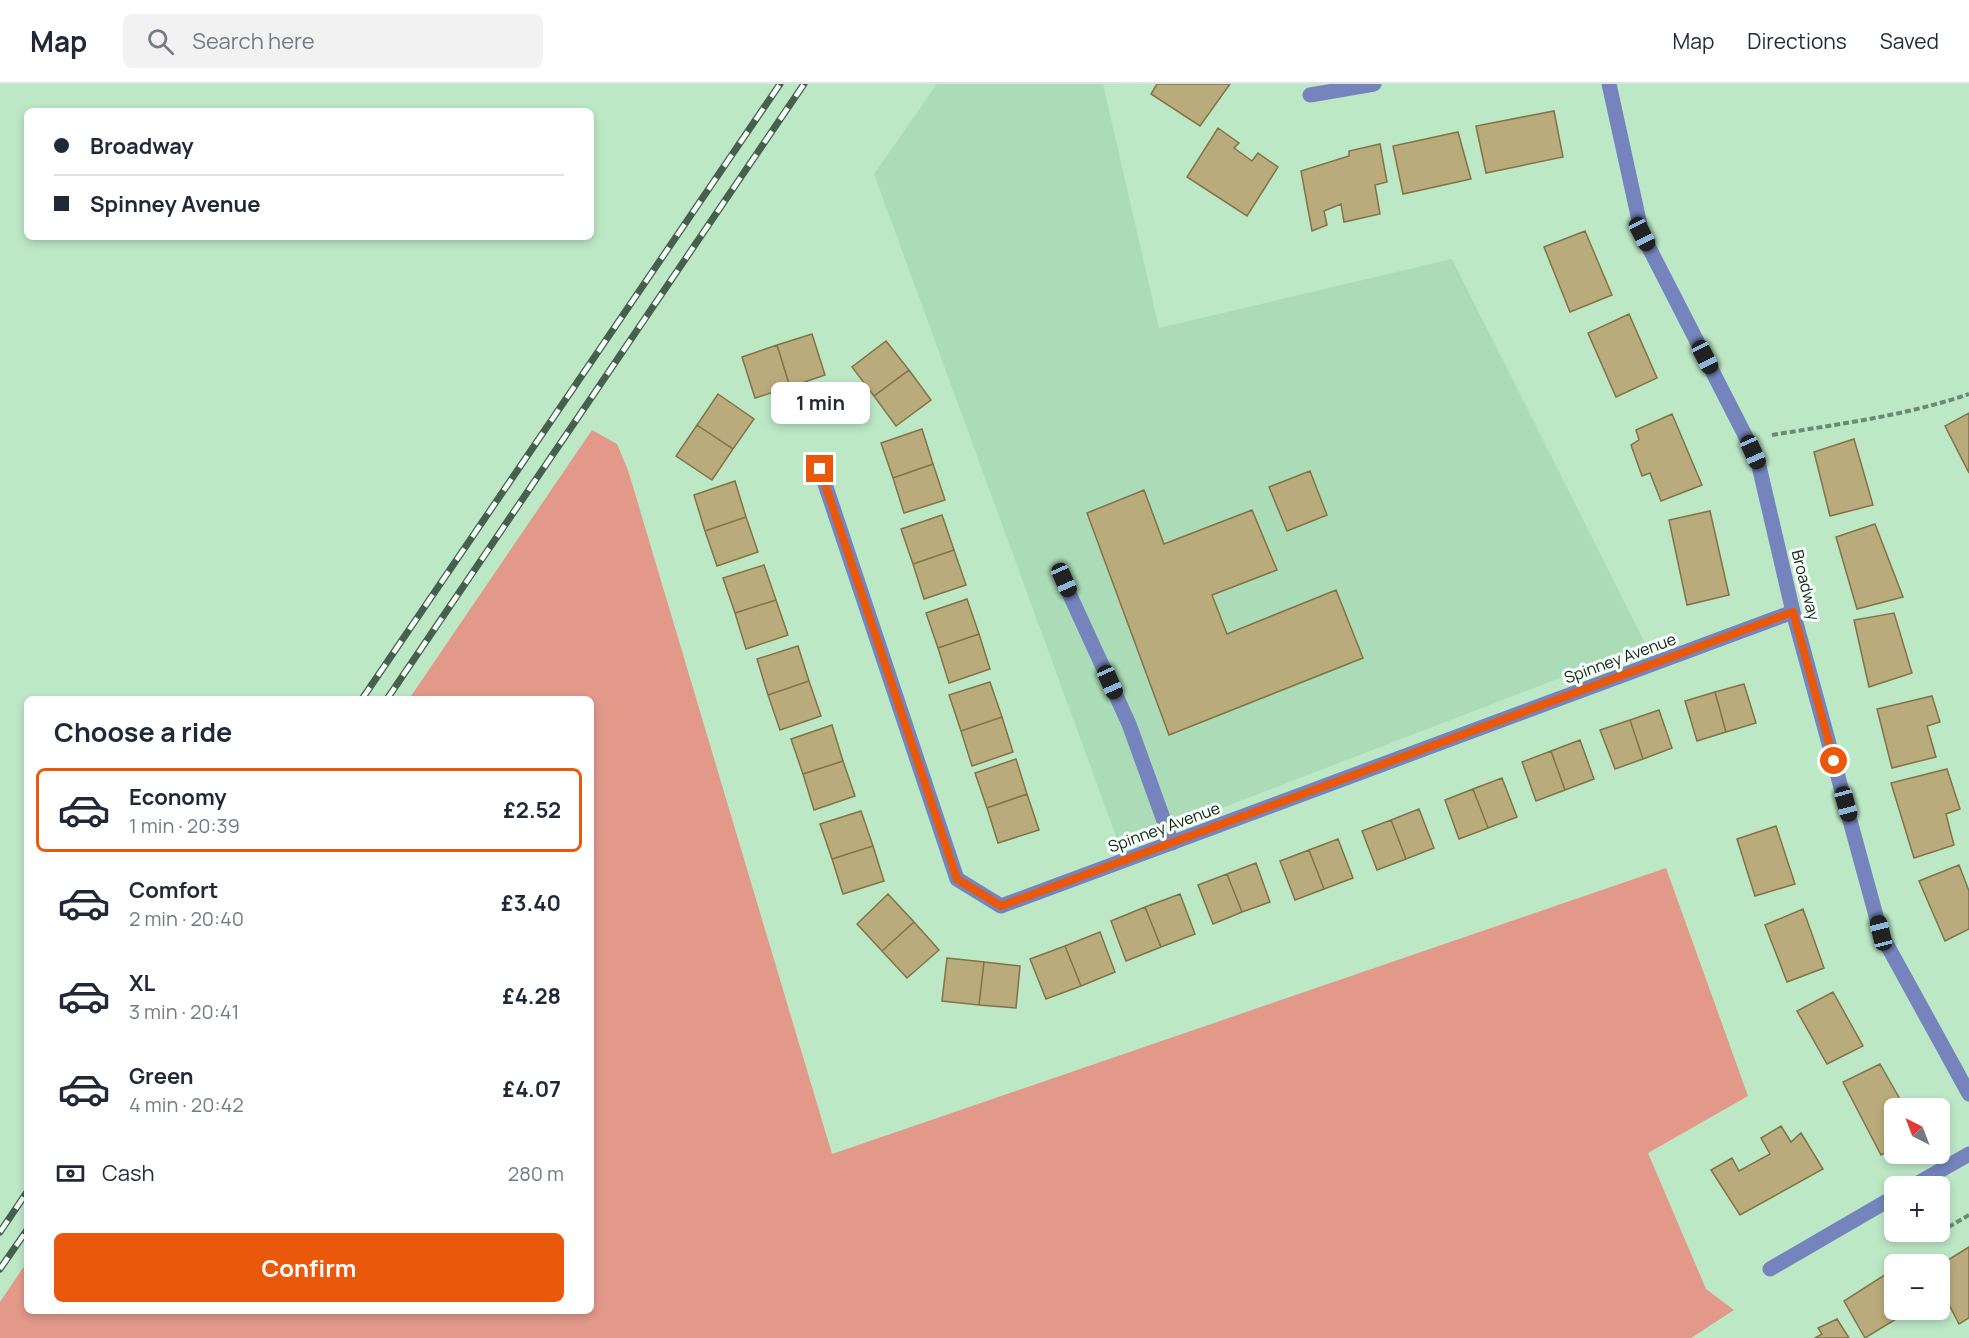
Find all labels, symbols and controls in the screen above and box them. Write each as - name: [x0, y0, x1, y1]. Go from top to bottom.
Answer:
- search box: [123, 14, 543, 68]
- text: Map: [30, 22, 87, 60]
- icon: search: [144, 25, 177, 58]
- text: Search here: [192, 26, 315, 56]
- text: Map: [1673, 27, 1714, 55]
- text: Directions: [1747, 27, 1847, 55]
- text: Saved: [1880, 27, 1939, 55]
- text: Broadway: [90, 131, 194, 161]
- text: Spinney Avenue: [90, 189, 261, 219]
- car: [1626, 214, 1658, 254]
- car: [1689, 337, 1721, 377]
- callout: 1 min: [770, 382, 870, 424]
- text: 1 min: [796, 389, 845, 416]
- car: [1737, 432, 1769, 472]
- route end: [806, 455, 833, 482]
- street label: Broadway: [1787, 547, 1826, 623]
- car: [1048, 560, 1080, 600]
- street label: Spinney Avenue: [1561, 628, 1679, 688]
- car: [1094, 662, 1126, 702]
- text: Choose a ride: [54, 713, 232, 750]
- route start: [1820, 747, 1847, 774]
- text: Economy: [129, 782, 227, 812]
- icon: car: [57, 783, 111, 837]
- car: [1833, 784, 1859, 824]
- text: £2.52: [503, 795, 561, 825]
- street label: Spinney Avenue: [1105, 797, 1223, 857]
- text: 1 min · 20:39: [129, 812, 240, 839]
- text: Comfort: [129, 875, 218, 905]
- icon: car: [57, 876, 111, 930]
- text: £3.40: [501, 888, 561, 918]
- text: 2 min · 20:40: [129, 905, 244, 932]
- car: [1868, 913, 1894, 953]
- text: XL: [129, 968, 155, 998]
- icon: car: [57, 969, 111, 1023]
- text: £4.28: [502, 981, 561, 1011]
- text: 3 min · 20:41: [129, 998, 239, 1025]
- text: Green: [129, 1061, 194, 1091]
- icon: car: [57, 1062, 111, 1116]
- text: £4.07: [503, 1074, 561, 1104]
- text: 4 min · 20:42: [129, 1091, 244, 1118]
- north arrow: [1884, 1098, 1950, 1164]
- map controls: [1884, 1098, 1950, 1320]
- icon: cash: [54, 1157, 87, 1190]
- text: Cash: [102, 1158, 155, 1188]
- text: 280 m: [508, 1160, 564, 1187]
- button: +: [1884, 1176, 1950, 1242]
- button: Confirm: [54, 1233, 564, 1302]
- button: −: [1884, 1254, 1950, 1320]

